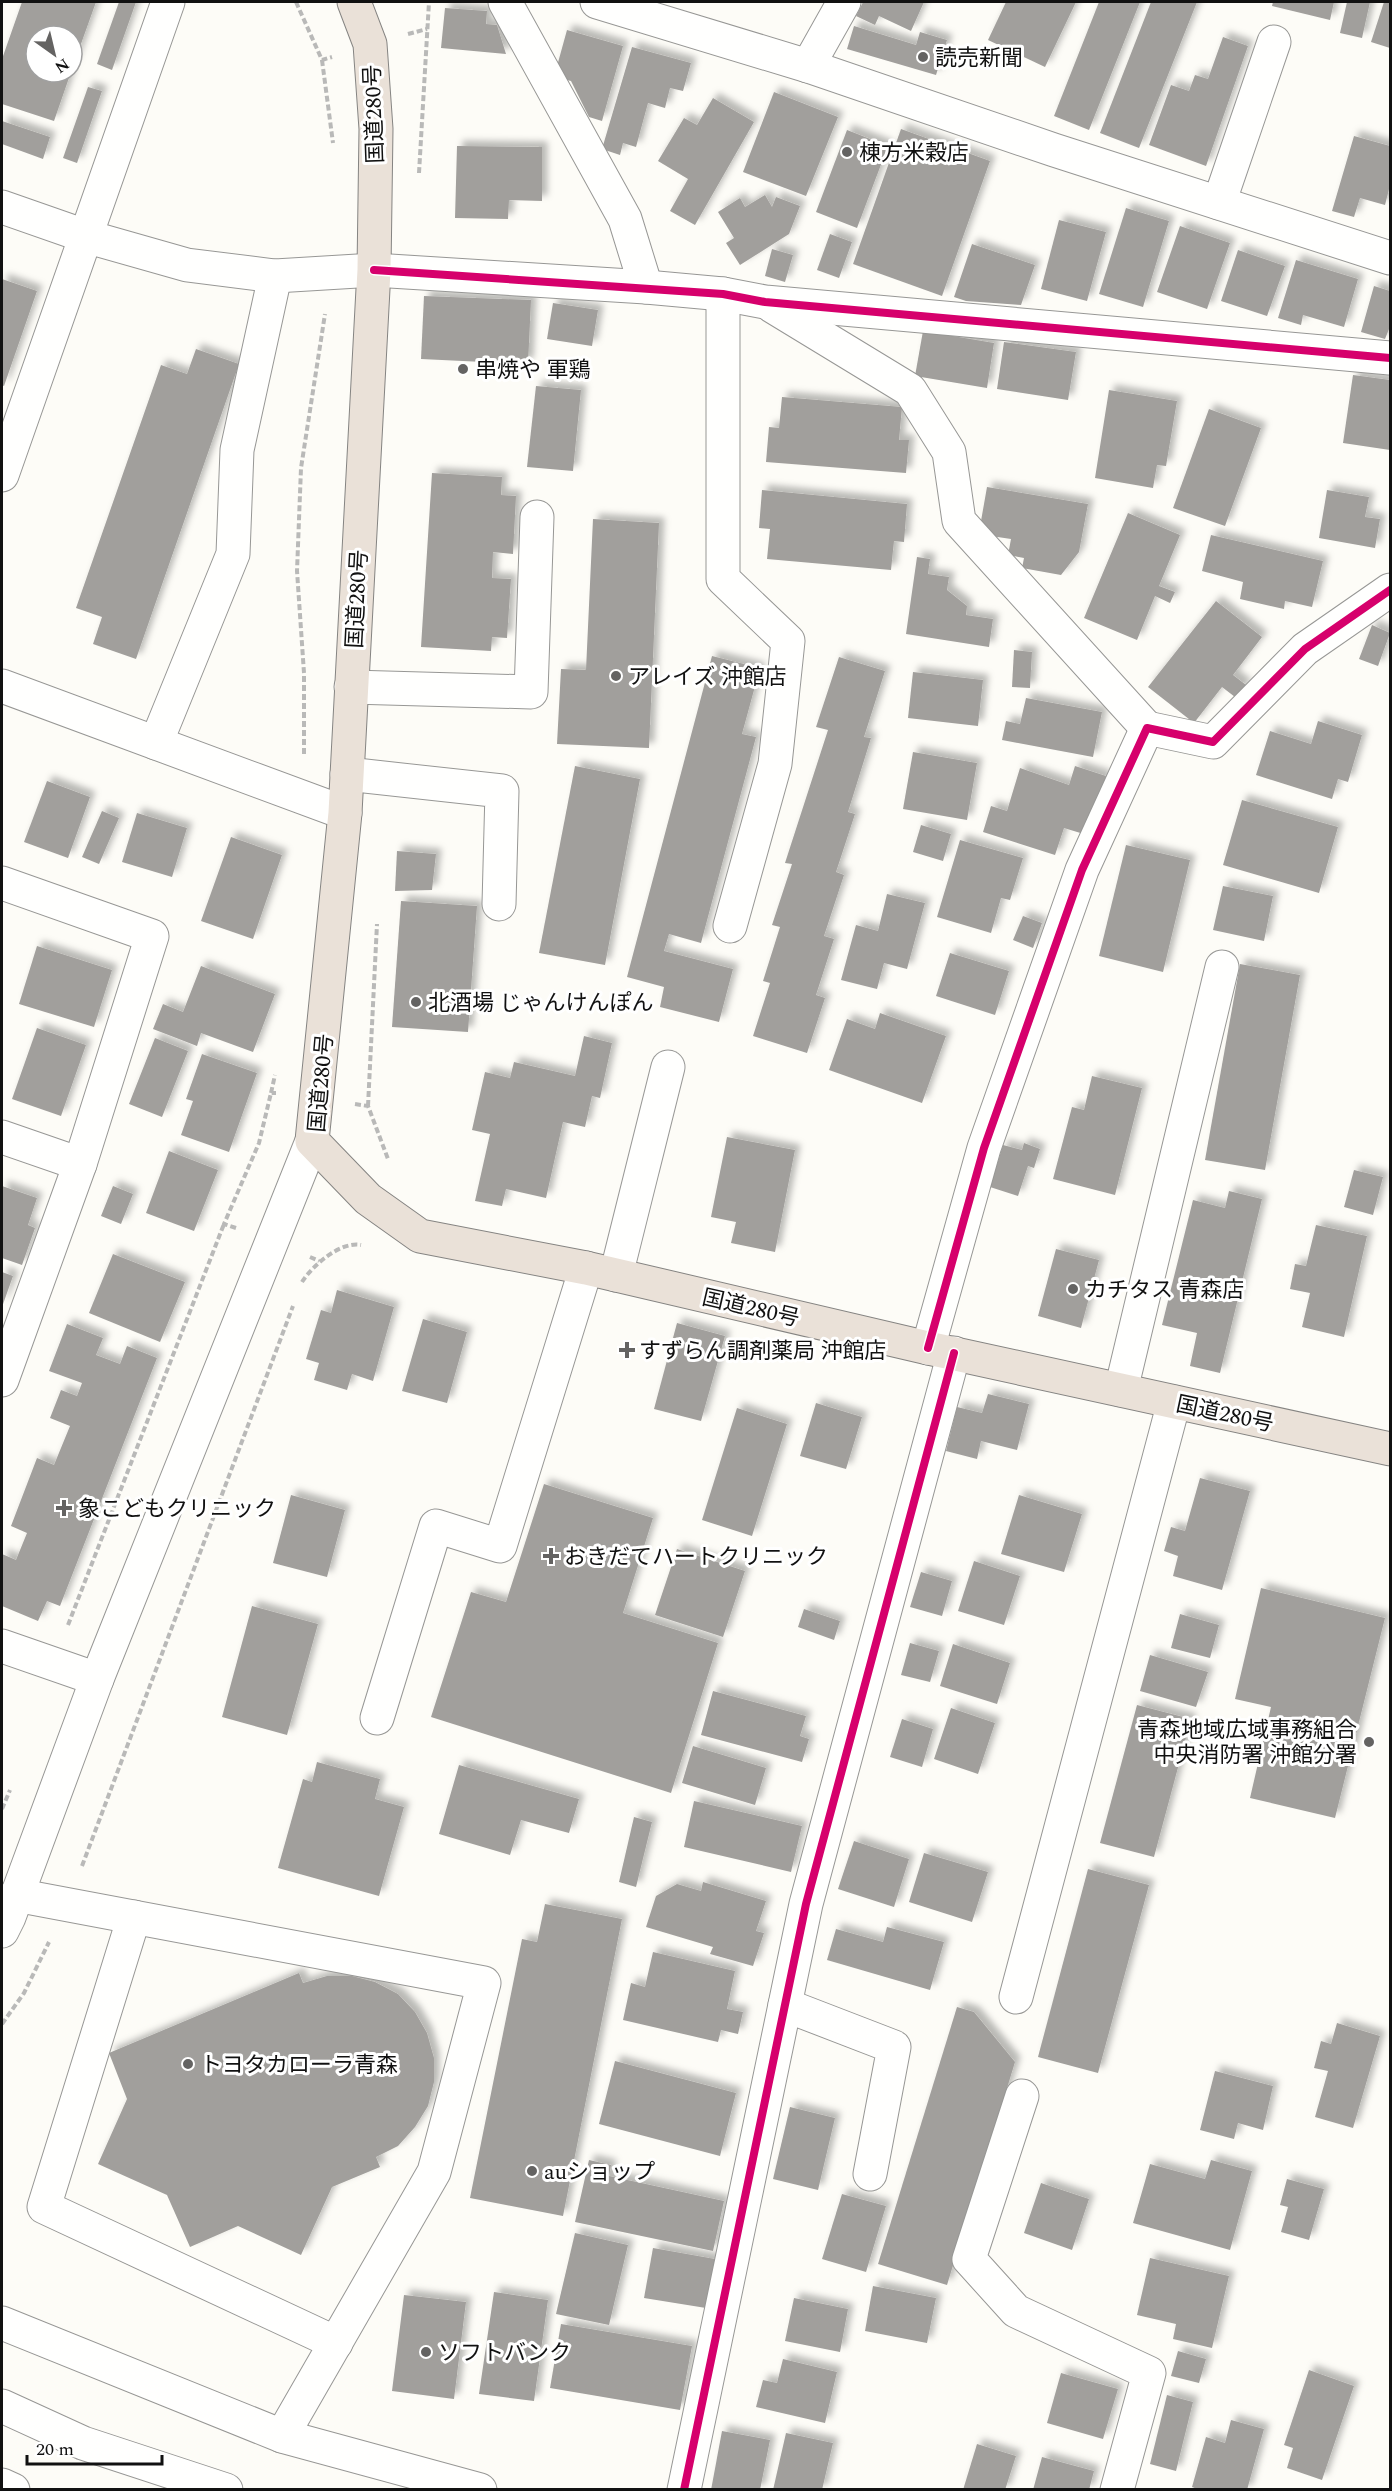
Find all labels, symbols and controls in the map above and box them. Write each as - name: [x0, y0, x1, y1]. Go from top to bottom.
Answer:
- north arrow: [24, 24, 84, 84]
- place label: 読売新聞: [935, 42, 1023, 75]
- marker: 読売新聞: [916, 50, 930, 64]
- text: N: [50, 52, 74, 79]
- street label: 国道280号: [356, 64, 393, 164]
- place label: 棟方米穀店: [859, 137, 969, 170]
- marker: 棟方米穀店: [840, 145, 854, 159]
- place label: 串焼や 軍鶏: [475, 354, 591, 387]
- marker: 串焼や 軍鶏: [456, 362, 470, 376]
- street label: 国道280号: [338, 549, 377, 649]
- place label: アレイズ 沖館店: [628, 661, 787, 694]
- marker: アレイズ 沖館店: [609, 669, 623, 683]
- place label: 北酒場 じゃんけんぽん: [428, 987, 654, 1020]
- marker: 北酒場 じゃんけんぽん: [409, 995, 423, 1009]
- street label: 国道280号: [301, 1032, 342, 1134]
- place label: カチタス 青森店: [1085, 1274, 1245, 1307]
- street label: 国道280号: [699, 1281, 803, 1336]
- marker: カチタス 青森店: [1066, 1282, 1080, 1296]
- place label: すずらん調剤薬局 沖館店: [639, 1335, 887, 1368]
- marker: すずらん調剤薬局 沖館店: [620, 1343, 634, 1357]
- street label: 国道280号: [1173, 1388, 1277, 1441]
- place label: 象こどもクリニック: [78, 1493, 276, 1526]
- marker: 象こどもクリニック: [55, 1499, 73, 1517]
- place label: おきだてハートクリニック: [564, 1541, 828, 1574]
- marker: おきだてハートクリニック: [542, 1547, 560, 1565]
- place label: 青森地域広域事務組合 中央消防署 沖館分署: [1137, 1714, 1357, 1772]
- marker: 青森地域広域事務組合 中央消防署 沖館分署: [1362, 1735, 1376, 1749]
- place label: トヨタカローラ青森: [200, 2049, 398, 2082]
- marker: トヨタカローラ青森: [181, 2057, 195, 2071]
- place label: auショップ: [544, 2156, 655, 2189]
- marker: auショップ: [525, 2164, 539, 2178]
- place label: ソフトバンク: [438, 2337, 571, 2370]
- marker: ソフトバンク: [419, 2345, 433, 2359]
- scale bar: [27, 2428, 162, 2466]
- text: 20 m: [36, 2436, 74, 2463]

